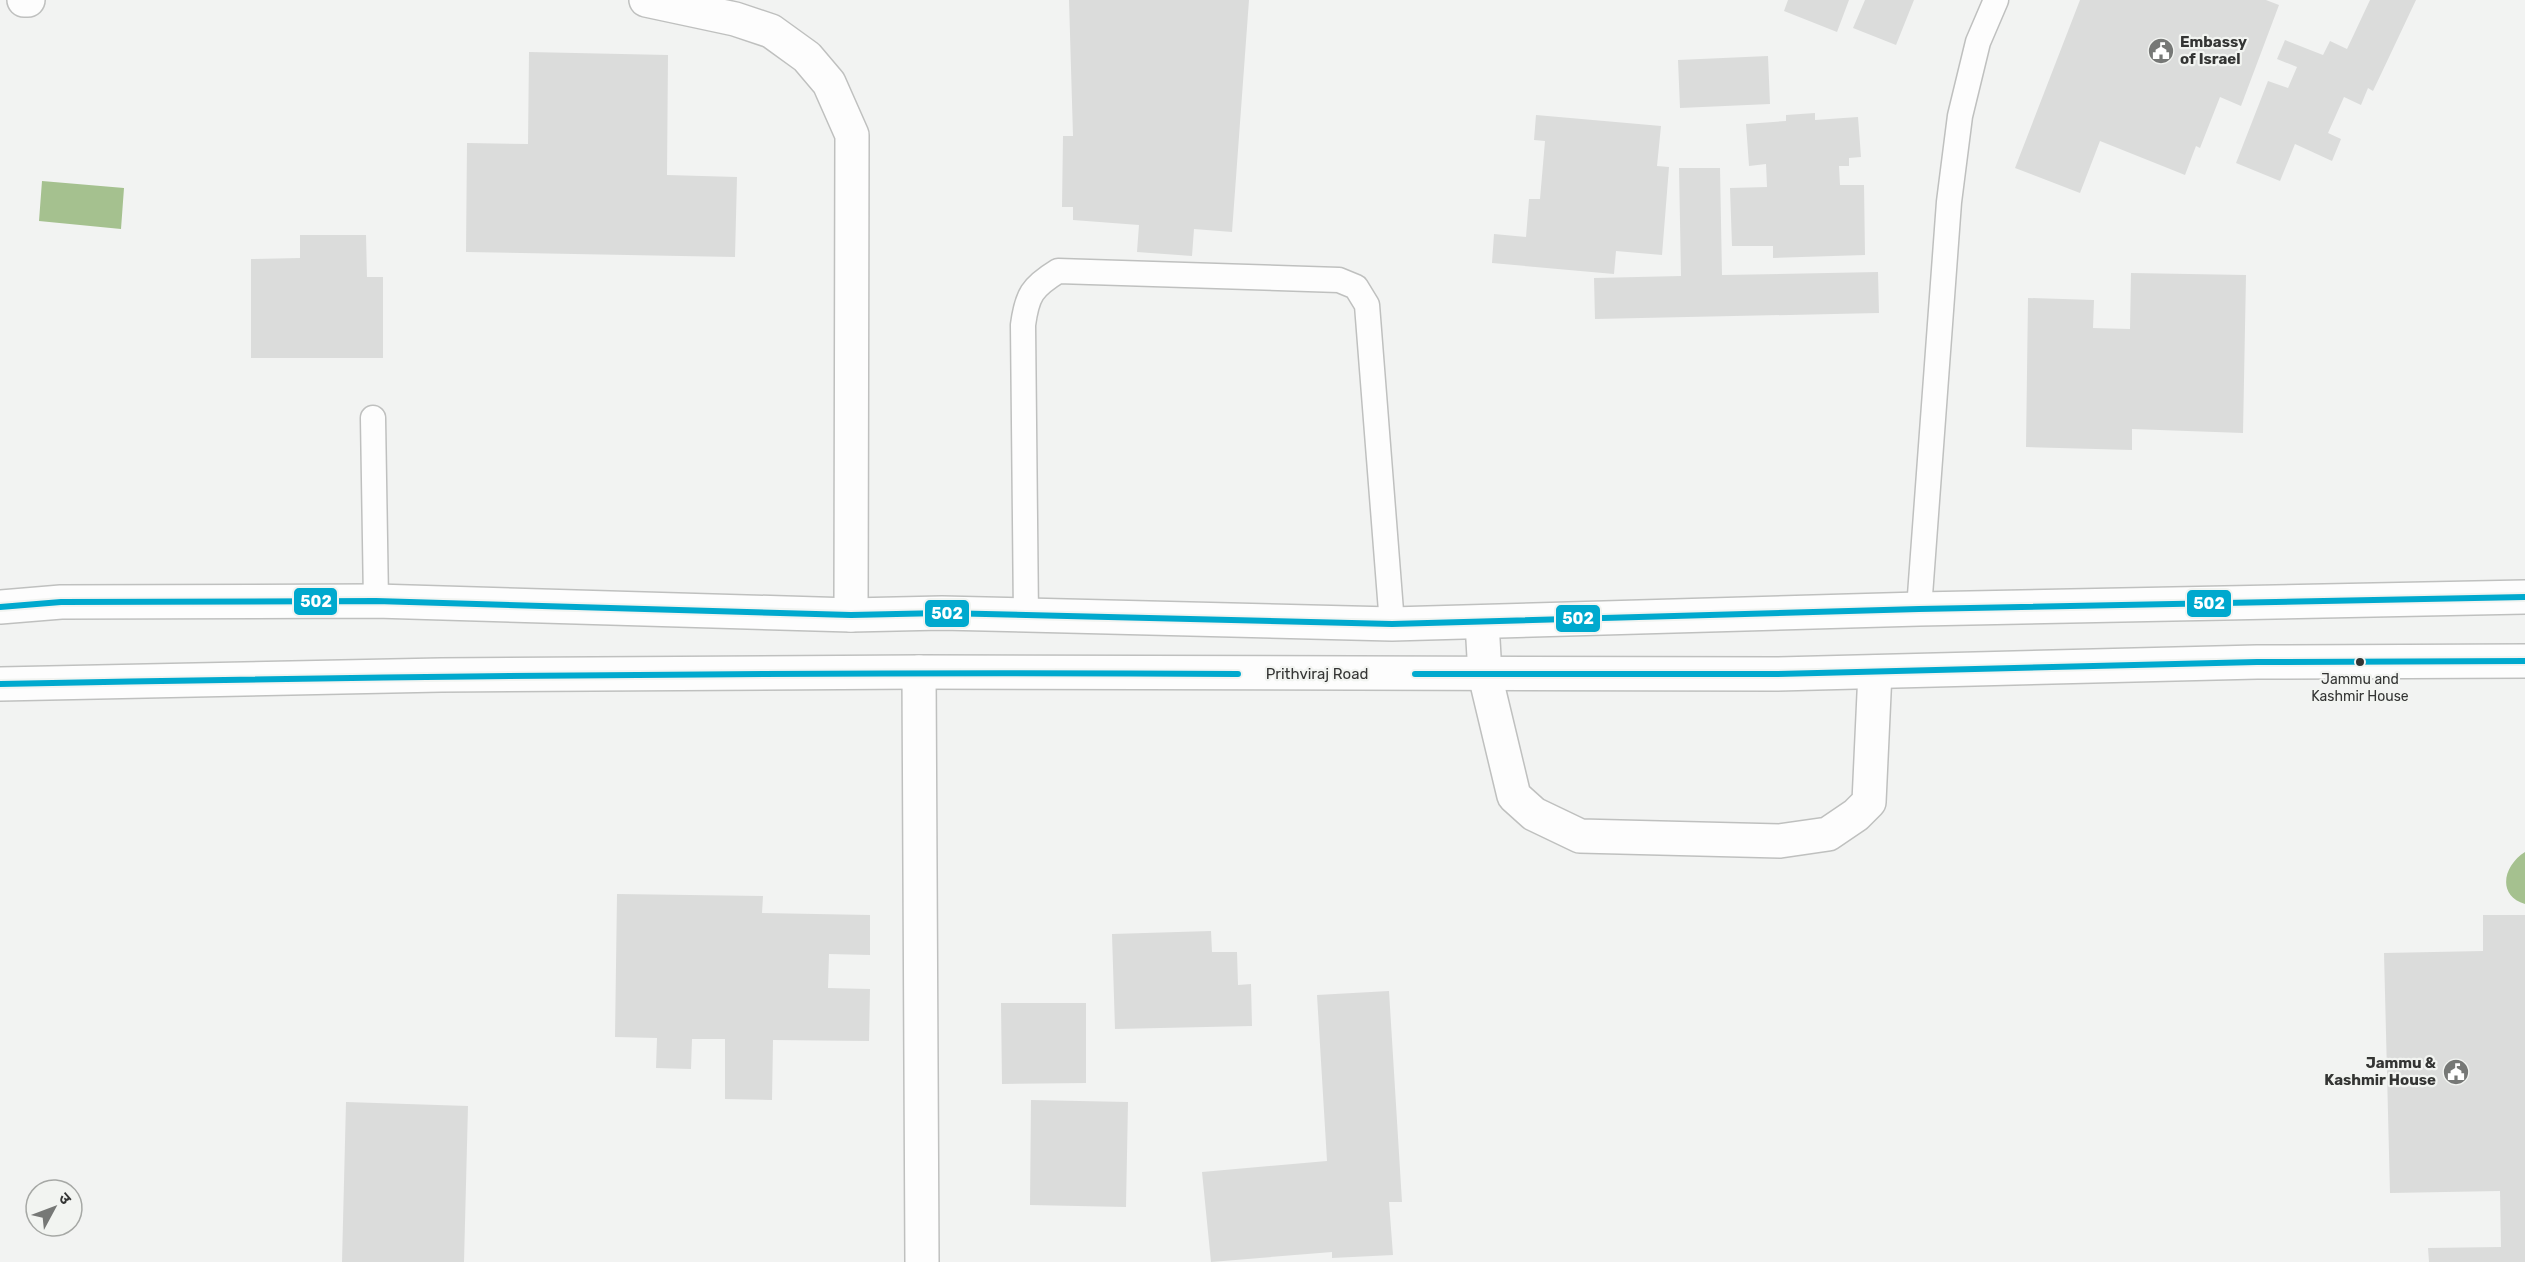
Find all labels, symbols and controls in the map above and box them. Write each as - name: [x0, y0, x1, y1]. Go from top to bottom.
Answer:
- place label: Embassy of Israel: [2180, 33, 2247, 68]
- public building icon: Embassy of Israel: [2146, 36, 2176, 66]
- line badge: 502: [293, 587, 338, 616]
- line badge: 502: [2186, 589, 2232, 618]
- text: 502: [300, 592, 332, 611]
- text: 502: [2193, 594, 2225, 613]
- line badge: 502: [924, 599, 970, 628]
- text: 502: [931, 604, 963, 623]
- line badge: 502: [1555, 604, 1601, 633]
- text: 502: [1562, 609, 1594, 628]
- marker: Jammu and Kashmir House: [2354, 656, 2366, 668]
- street label: Prithviraj Road: [1266, 665, 1368, 683]
- place label: Jammu and Kashmir House: [2311, 671, 2409, 705]
- place label: Jammu & Kashmir House: [2324, 1054, 2436, 1089]
- public building icon: Jammu & Kashmir House: [2441, 1057, 2471, 1087]
- north arrow: [24, 1178, 84, 1238]
- text: उ: [55, 1189, 76, 1209]

